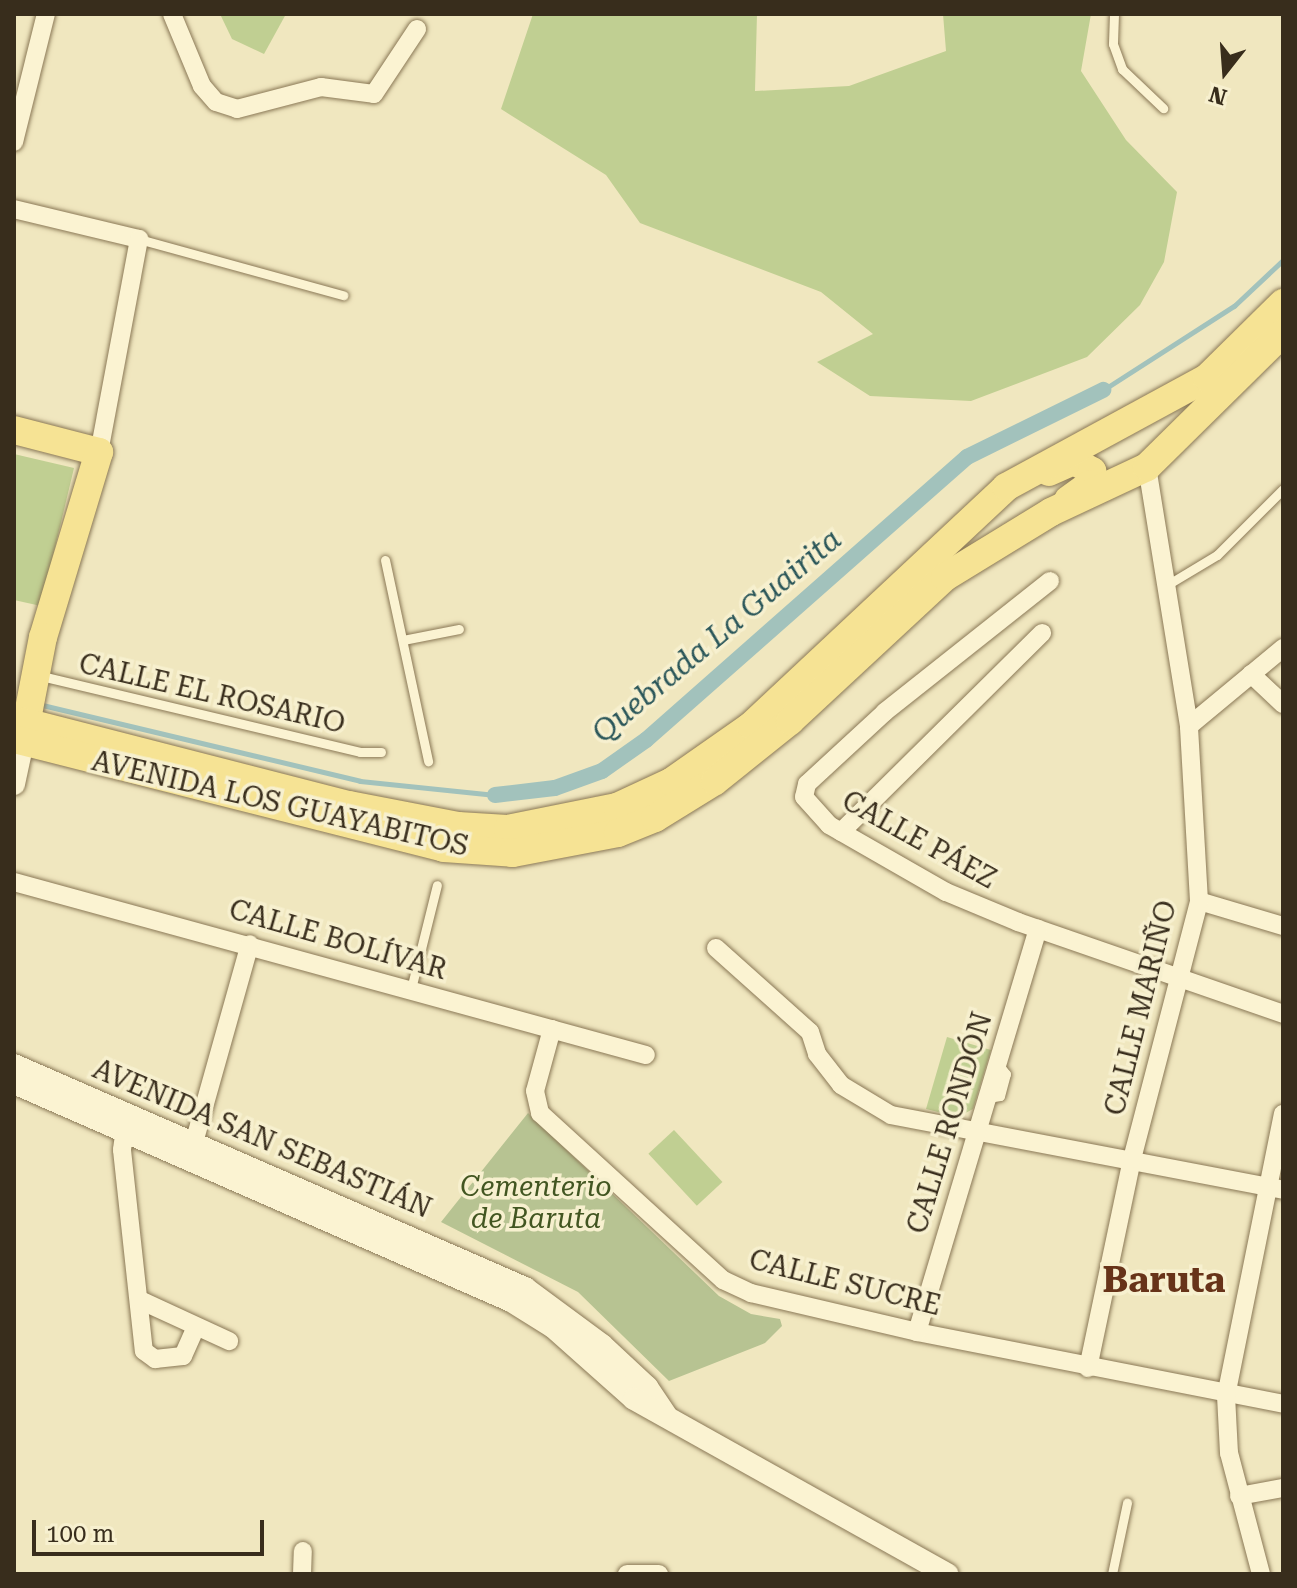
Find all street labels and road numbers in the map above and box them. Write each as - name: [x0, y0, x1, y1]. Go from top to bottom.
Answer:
- street label: CALLE EL ROSARIO: [76, 647, 348, 741]
- street label: AVENIDA LOS GUAYABITOS: [88, 744, 472, 864]
- street label: CALLE PÁEZ: [836, 784, 1002, 896]
- street label: CALLE BOLÍVAR: [225, 893, 451, 987]
- street label: CALLE MARIÑO: [1098, 897, 1184, 1119]
- street label: CALLE RONDÓN: [900, 1008, 1000, 1238]
- street label: AVENIDA SAN SEBASTIÁN: [88, 1052, 436, 1226]
- street label: CALLE SUCRE: [746, 1243, 944, 1323]

